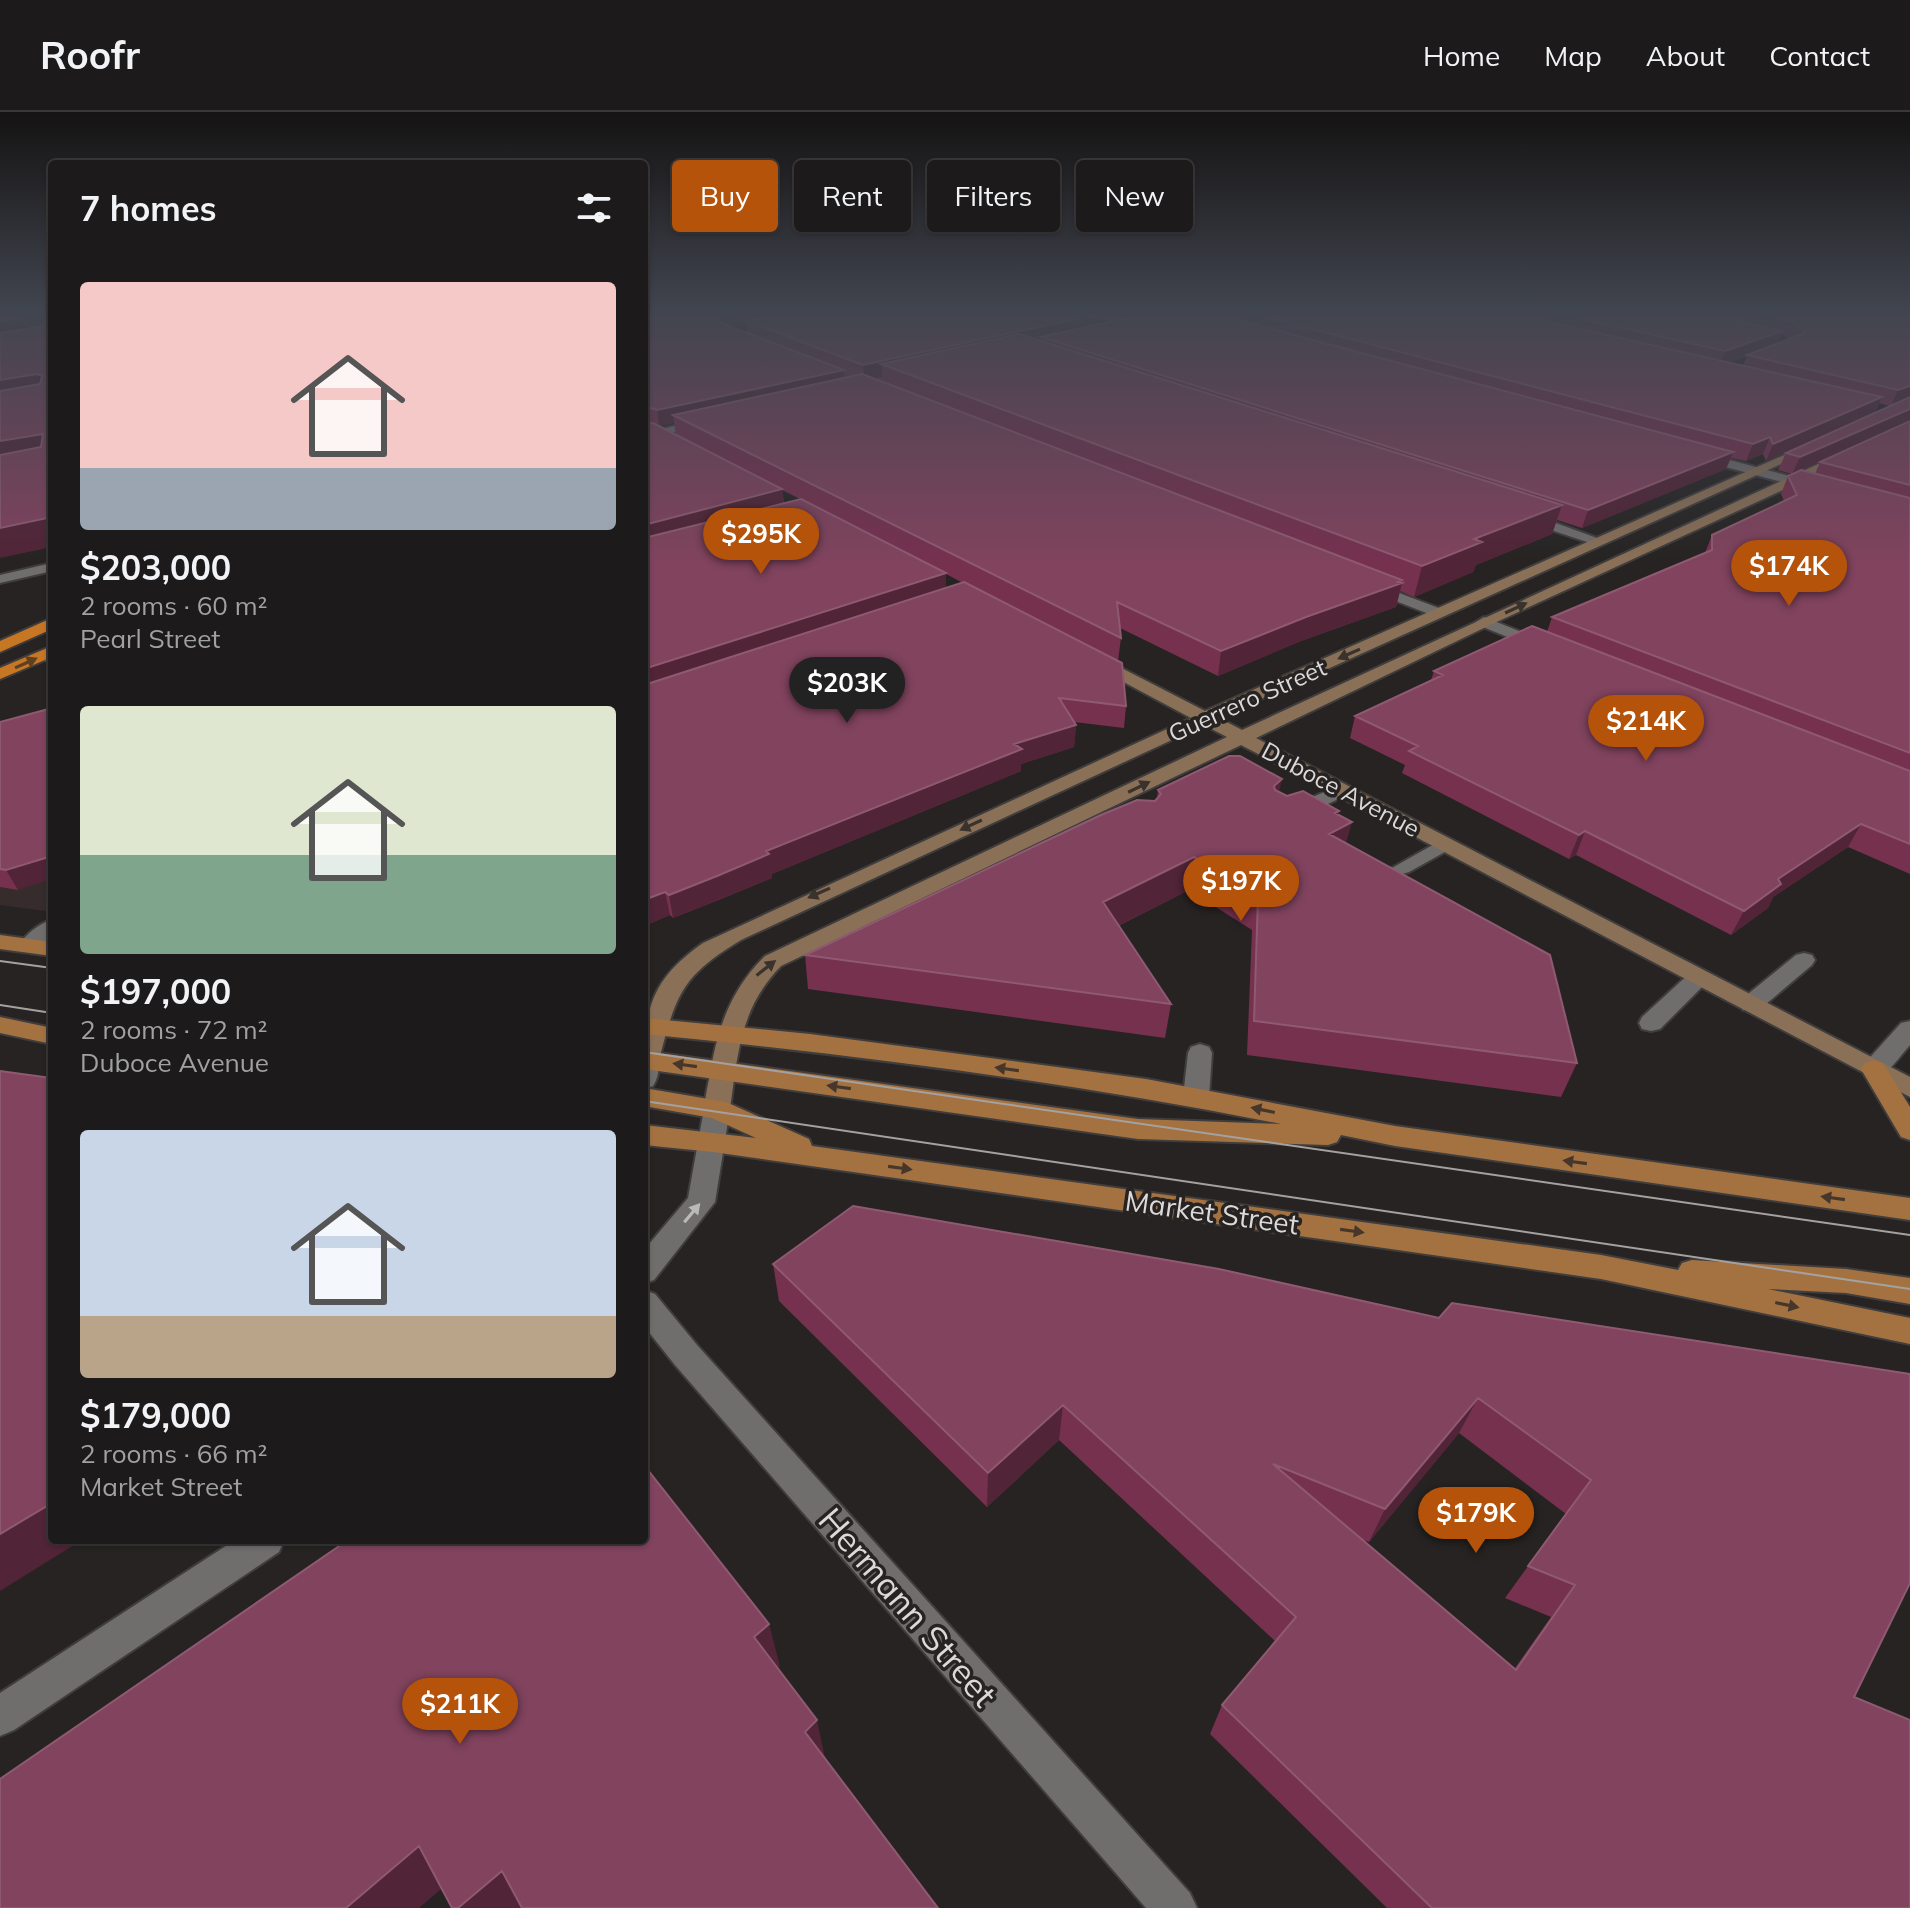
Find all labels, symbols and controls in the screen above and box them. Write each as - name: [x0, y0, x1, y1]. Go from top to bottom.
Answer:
- text: Roofr: [40, 31, 140, 79]
- text: Home: [1423, 38, 1500, 73]
- text: Map: [1544, 38, 1602, 73]
- text: About: [1646, 38, 1725, 73]
- text: Contact: [1769, 38, 1870, 73]
- chip: Buy: [672, 160, 778, 232]
- chip: Rent: [794, 160, 911, 232]
- chip: Filters: [927, 160, 1060, 232]
- chip: New: [1076, 160, 1193, 232]
- icon: filters: [572, 186, 616, 230]
- text: 7 homes: [80, 187, 217, 230]
- icon: home: [276, 334, 420, 478]
- pin: $295K: [705, 508, 817, 576]
- text: $295K: [721, 517, 801, 550]
- pin: $174K: [1733, 540, 1845, 608]
- text: $203,000: [80, 546, 231, 589]
- text: $174K: [1749, 549, 1829, 582]
- text: 2 rooms · 60 m²: [80, 589, 267, 622]
- one-way arrow: [1504, 601, 1527, 615]
- text: Pearl Street: [80, 622, 220, 655]
- one-way arrow: [1337, 647, 1361, 660]
- street label: Guerrero Street: [1163, 652, 1331, 748]
- one-way arrow: [14, 656, 38, 669]
- pin: $203K: [791, 657, 903, 725]
- text: $203K: [807, 666, 887, 699]
- pin: $214K: [1590, 695, 1702, 763]
- text: $214K: [1606, 704, 1686, 737]
- street label: Duboce Avenue: [1257, 735, 1425, 843]
- icon: home: [276, 758, 420, 902]
- one-way arrow: [1128, 780, 1151, 794]
- one-way arrow: [959, 819, 983, 832]
- pin: $197K: [1185, 855, 1297, 923]
- text: $197K: [1201, 864, 1281, 897]
- one-way arrow: [807, 887, 831, 900]
- one-way arrow: [756, 960, 776, 976]
- text: $197,000: [80, 970, 231, 1013]
- text: 2 rooms · 72 m²: [80, 1013, 267, 1046]
- text: Duboce Avenue: [80, 1046, 269, 1079]
- one-way arrow: [672, 1058, 697, 1071]
- one-way arrow: [994, 1062, 1019, 1075]
- one-way arrow: [826, 1080, 851, 1093]
- one-way arrow: [1251, 1103, 1276, 1116]
- one-way arrow: [1562, 1155, 1587, 1168]
- one-way arrow: [888, 1162, 913, 1175]
- icon: home: [276, 1182, 420, 1326]
- street label: Market Street: [1123, 1183, 1301, 1242]
- one-way arrow: [1820, 1191, 1845, 1204]
- one-way arrow: [683, 1203, 700, 1223]
- one-way arrow: [1340, 1225, 1365, 1238]
- one-way arrow: [1775, 1299, 1800, 1312]
- text: $179,000: [80, 1394, 231, 1437]
- text: 2 rooms · 66 m²: [80, 1437, 267, 1470]
- text: Market Street: [80, 1470, 242, 1503]
- pin: $179K: [1420, 1487, 1532, 1555]
- text: $179K: [1436, 1496, 1516, 1529]
- street label: Hermann Street: [810, 1499, 1006, 1715]
- pin: $211K: [404, 1678, 516, 1746]
- text: $211K: [420, 1687, 500, 1720]

